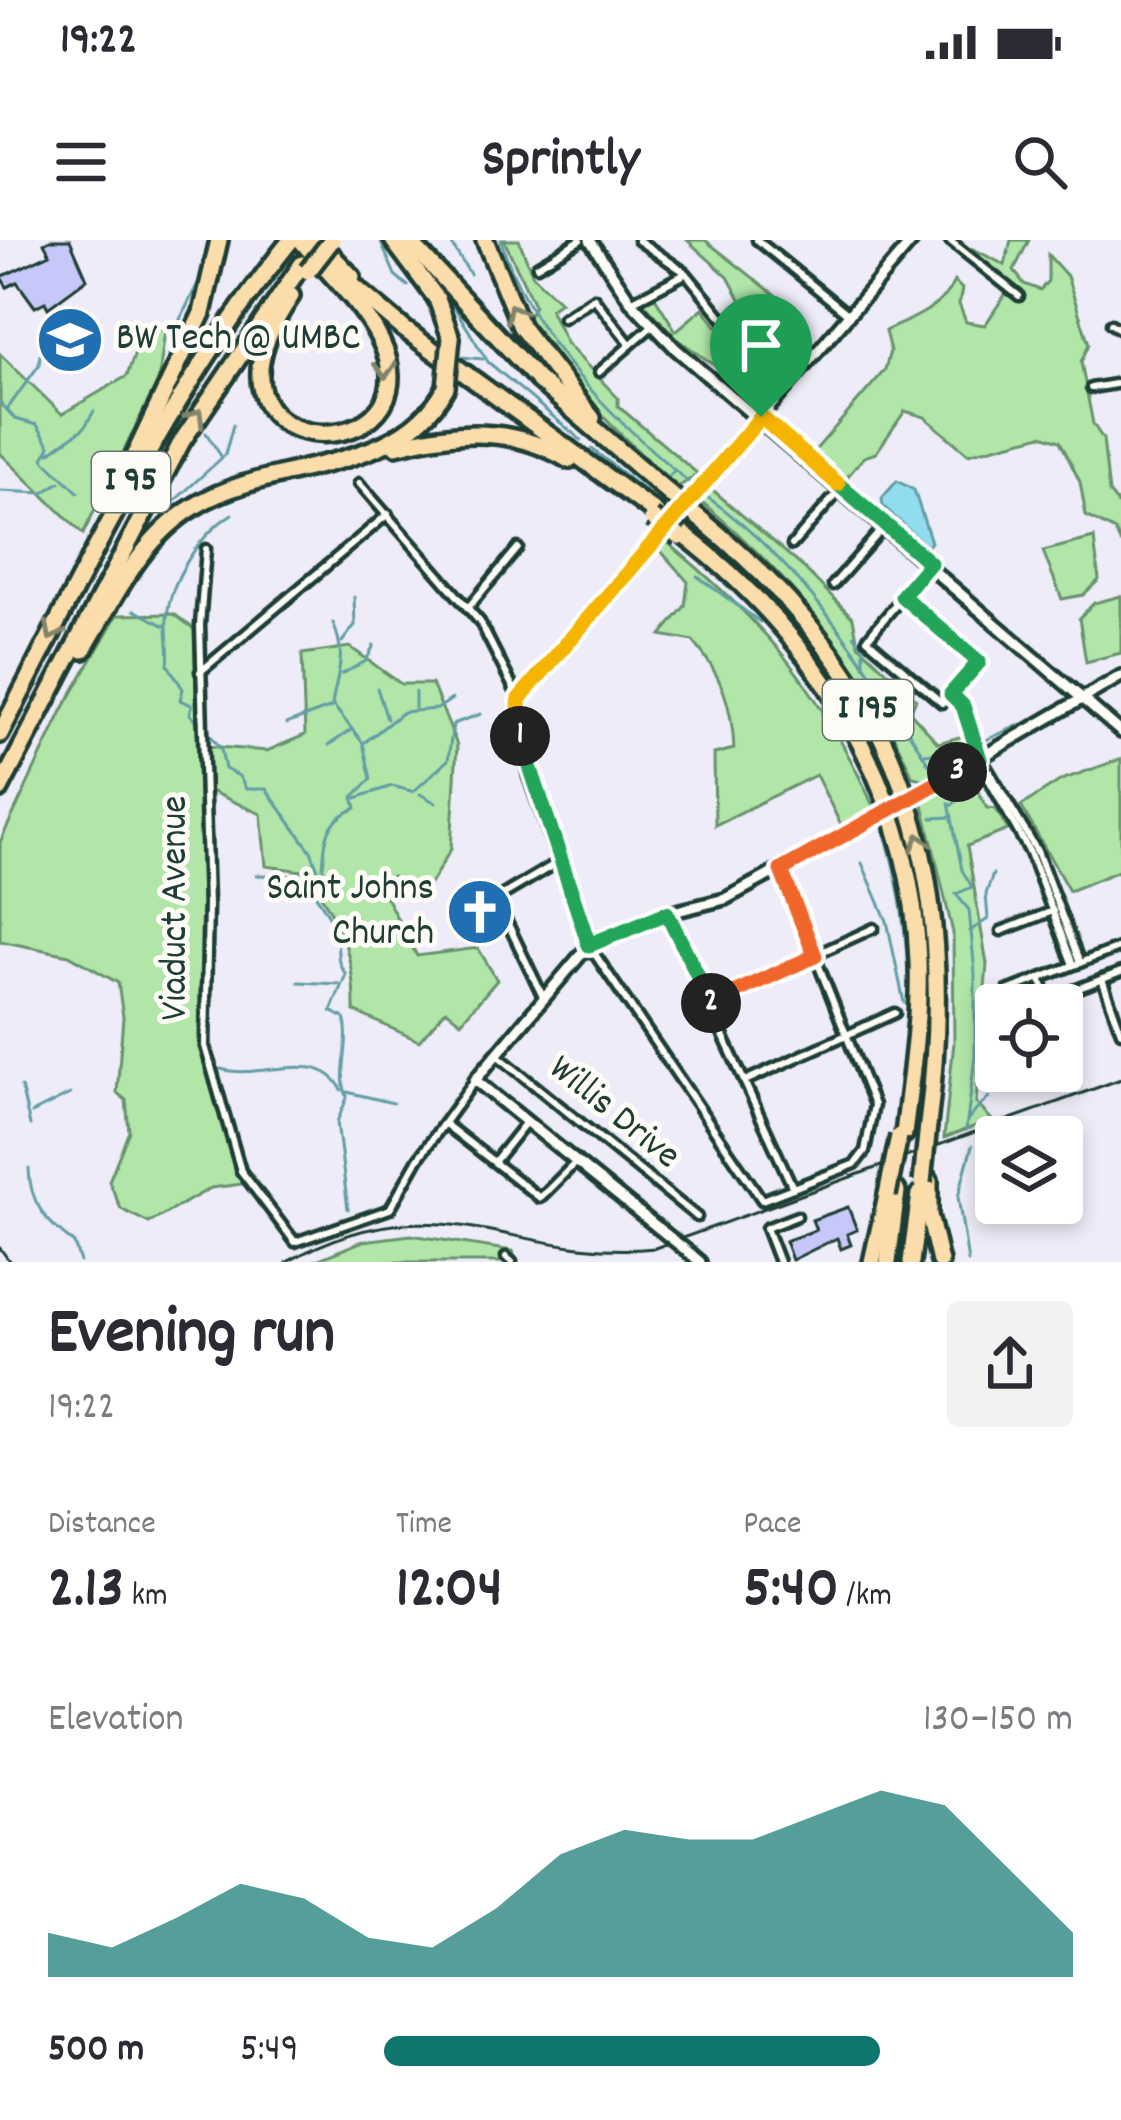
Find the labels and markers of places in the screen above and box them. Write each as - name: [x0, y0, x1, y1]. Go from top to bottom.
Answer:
- pin: [710, 294, 812, 417]
- school or university icon: BW Tech @ UMBC: [35, 305, 105, 375]
- place label: BW Tech @ UMBC: [116, 313, 361, 368]
- pin: 1: [490, 706, 550, 766]
- pin: 3: [927, 742, 987, 802]
- place label: Saint Johns Church: [266, 863, 434, 963]
- church icon: Saint Johns Church: [445, 877, 515, 947]
- pin: 2: [681, 973, 741, 1033]

